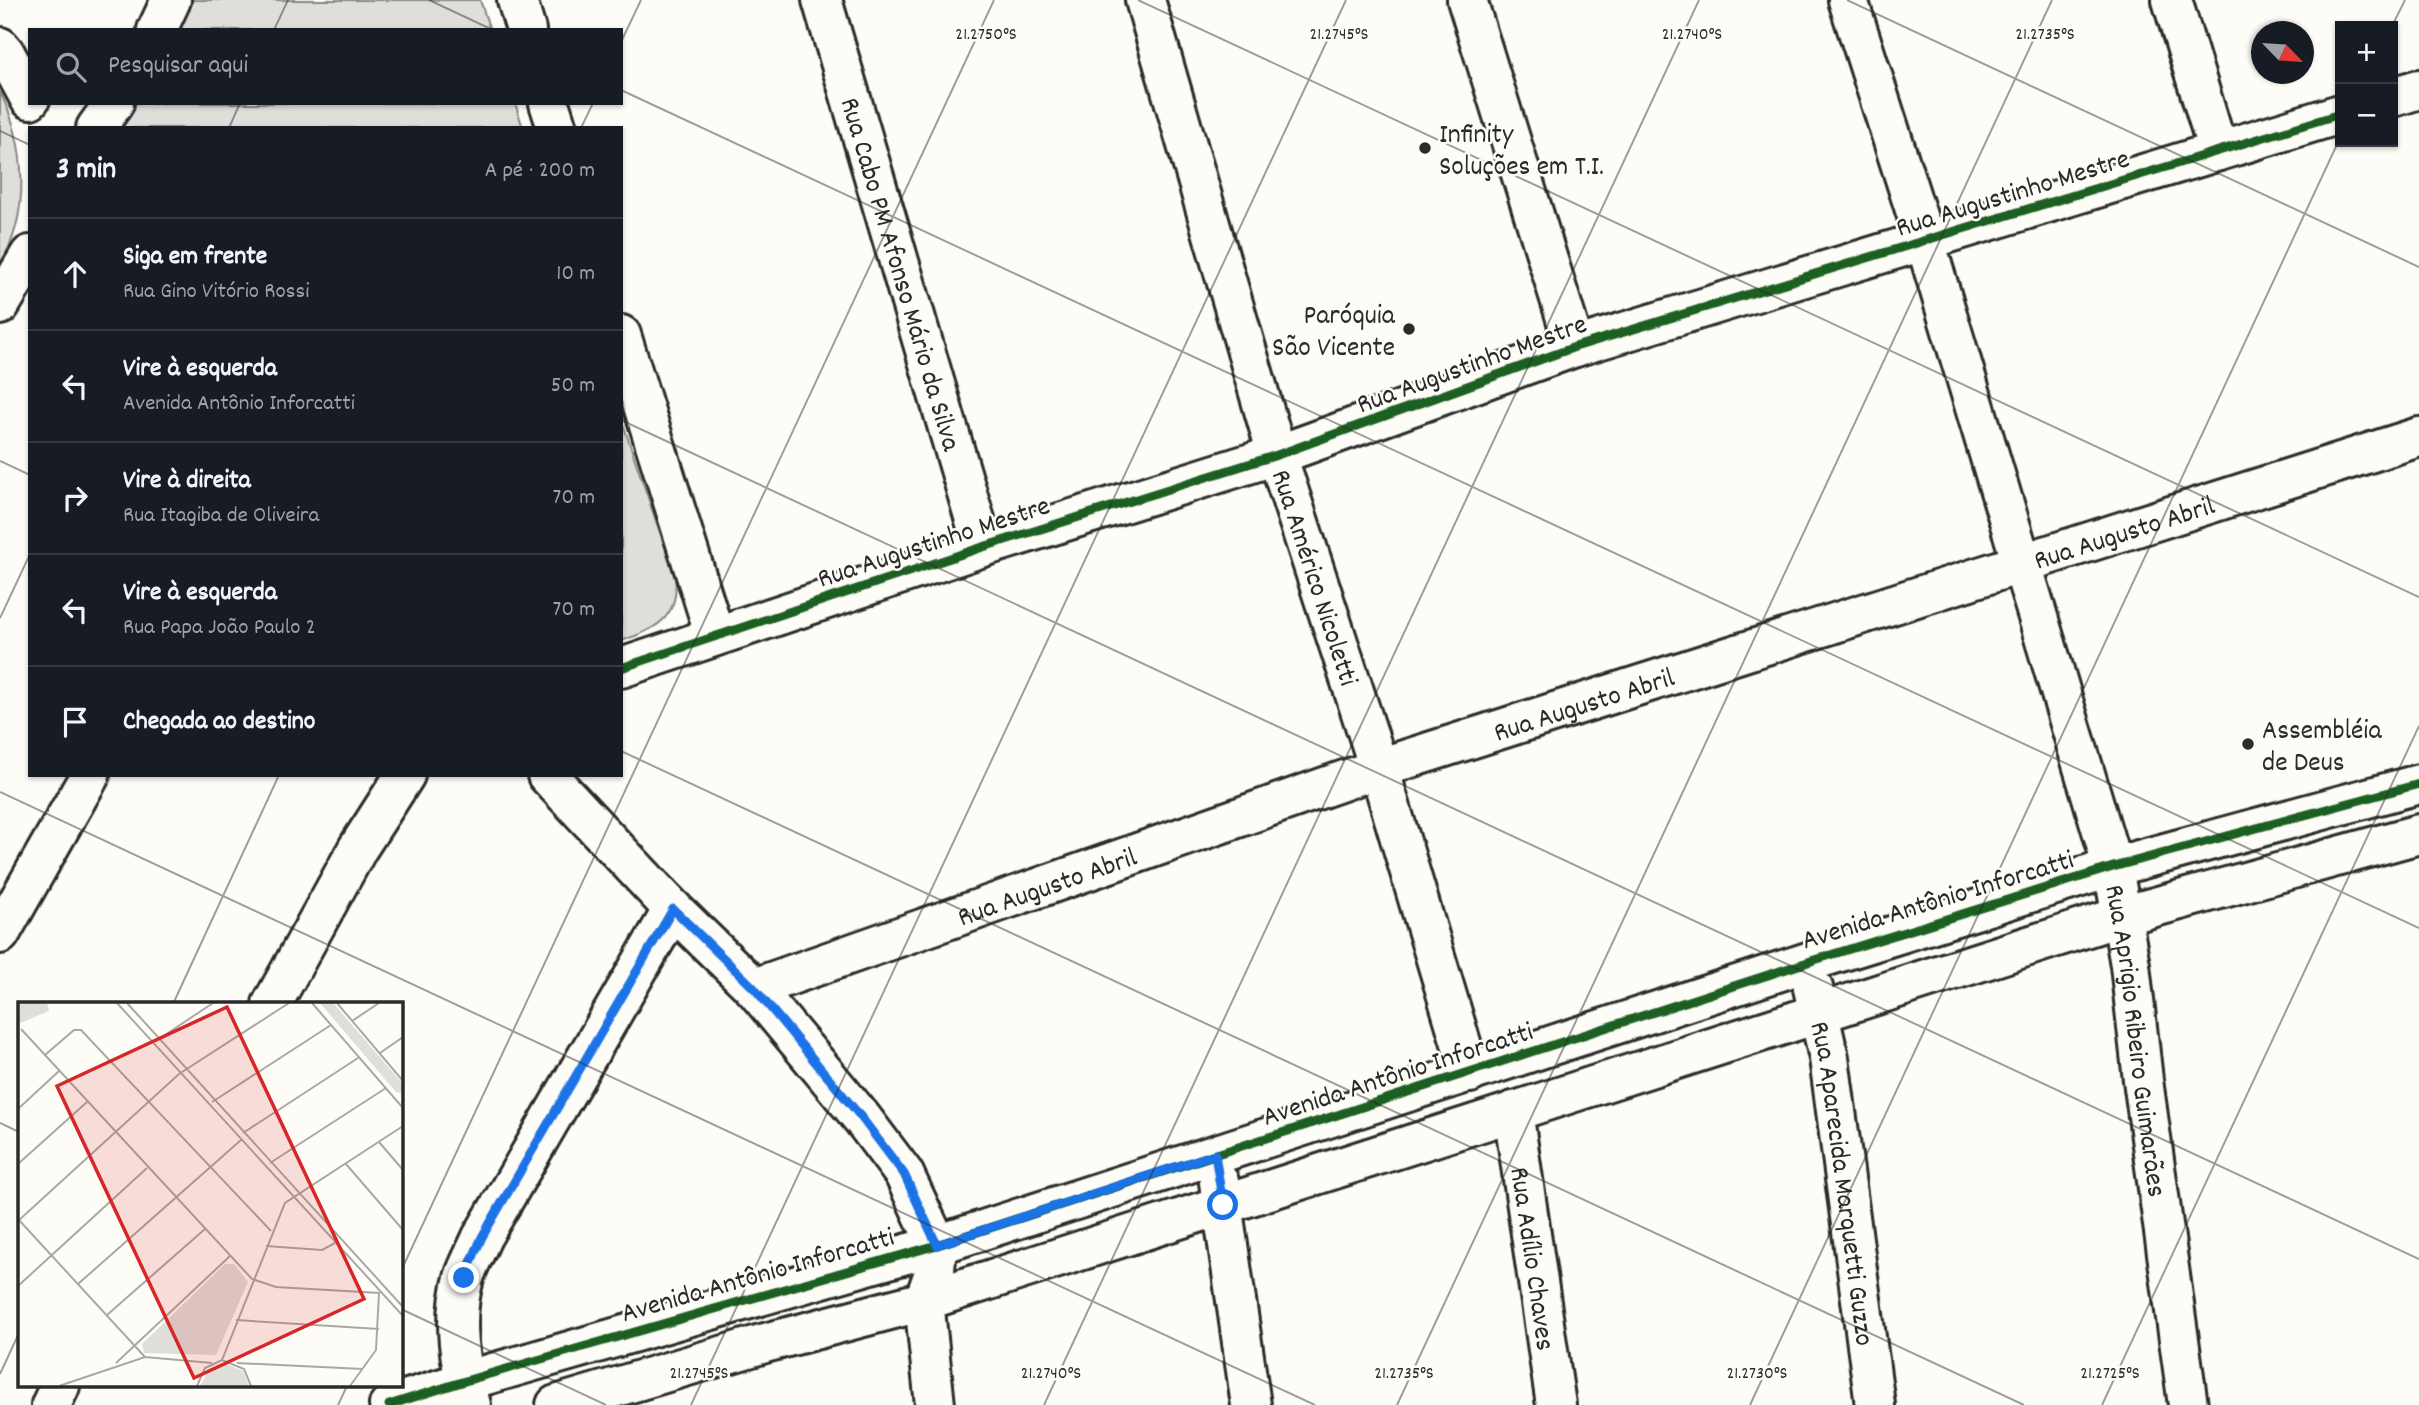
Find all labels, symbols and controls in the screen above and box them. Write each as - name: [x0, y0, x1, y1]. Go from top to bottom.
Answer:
- north arrow: [2251, 21, 2314, 84]
- map controls: [2335, 21, 2398, 147]
- button: +: [2335, 21, 2398, 84]
- text: 21.2750°S: [955, 23, 1017, 48]
- text: 21.2745°S: [1309, 23, 1369, 48]
- text: 21.2740°S: [1662, 23, 1722, 48]
- text: 21.2735°S: [2015, 23, 2075, 48]
- search box: [28, 28, 623, 105]
- icon: search: [52, 48, 90, 86]
- text: Pesquisar aqui: [108, 48, 248, 85]
- button: −: [2335, 84, 2398, 147]
- street label: Rua Cabo PM Afonso Mário da Silva: [827, 93, 969, 457]
- place label: Infinity Soluções em T.I.: [1439, 117, 1604, 189]
- marker: Infinity Soluções em T.I.: [1417, 140, 1433, 156]
- street label: Rua Augustinho Mestre: [1892, 141, 2135, 250]
- text: 3 min: [56, 150, 116, 193]
- text: A pé · 200 m: [485, 155, 595, 188]
- text: Siga em frente: [123, 239, 267, 276]
- icon: ahead: [56, 255, 94, 293]
- text: 10 m: [556, 258, 595, 291]
- text: Rua Gino Vitório Rossi: [123, 276, 309, 309]
- place label: Paróquia São Vicente: [1272, 298, 1396, 370]
- street label: Rua Augustinho Mestre: [1352, 306, 1593, 427]
- marker: Paróquia São Vicente: [1401, 321, 1417, 337]
- text: Vire à esquerda: [123, 351, 277, 388]
- icon: left: [56, 367, 94, 405]
- text: 50 m: [551, 370, 595, 403]
- text: Avenida Antônio Inforcatti: [123, 388, 355, 421]
- text: Vire à direita: [123, 463, 251, 500]
- street label: Rua Américo Nicoletti: [1258, 465, 1366, 692]
- icon: right: [56, 479, 94, 517]
- text: 70 m: [553, 482, 595, 515]
- street label: Rua Augustinho Mestre: [813, 488, 1056, 601]
- street label: Rua Augusto Abril: [2030, 488, 2221, 583]
- text: Rua Itagiba de Oliveira: [123, 500, 319, 533]
- text: Vire à esquerda: [123, 575, 277, 612]
- icon: left: [56, 591, 94, 629]
- text: 70 m: [553, 594, 595, 627]
- text: Rua Papa João Paulo 2: [123, 612, 316, 645]
- street label: Rua Augusto Abril: [1489, 660, 1681, 755]
- icon: arrive: [56, 703, 94, 741]
- text: Chegada ao destino: [123, 704, 315, 741]
- place label: Assembléia de Deus: [2262, 713, 2382, 785]
- marker: Assembléia de Deus: [2240, 736, 2256, 752]
- street label: Rua Augusto Abril: [953, 840, 1144, 940]
- street label: Avenida Antônio Inforcatti: [1798, 842, 2079, 963]
- street label: Rua Aprigio Ribeiro Guimarães: [2091, 882, 2174, 1200]
- inset map: [18, 1002, 402, 1388]
- street label: Avenida Antônio Inforcatti: [1258, 1014, 1539, 1139]
- street label: Rua Aparecida Marquetti Guzzo: [1796, 1018, 1882, 1349]
- street label: Rua Adílio Chaves: [1496, 1165, 1563, 1354]
- route start: [1207, 1189, 1238, 1220]
- street label: Avenida Antônio Inforcatti: [617, 1220, 900, 1336]
- route end: [448, 1262, 479, 1293]
- text: 21.2745°S: [669, 1362, 729, 1387]
- text: 21.2740°S: [1021, 1362, 1081, 1387]
- text: 21.2735°S: [1374, 1362, 1434, 1387]
- text: 21.2730°S: [1726, 1362, 1788, 1387]
- text: 21.2725°S: [2080, 1362, 2140, 1387]

